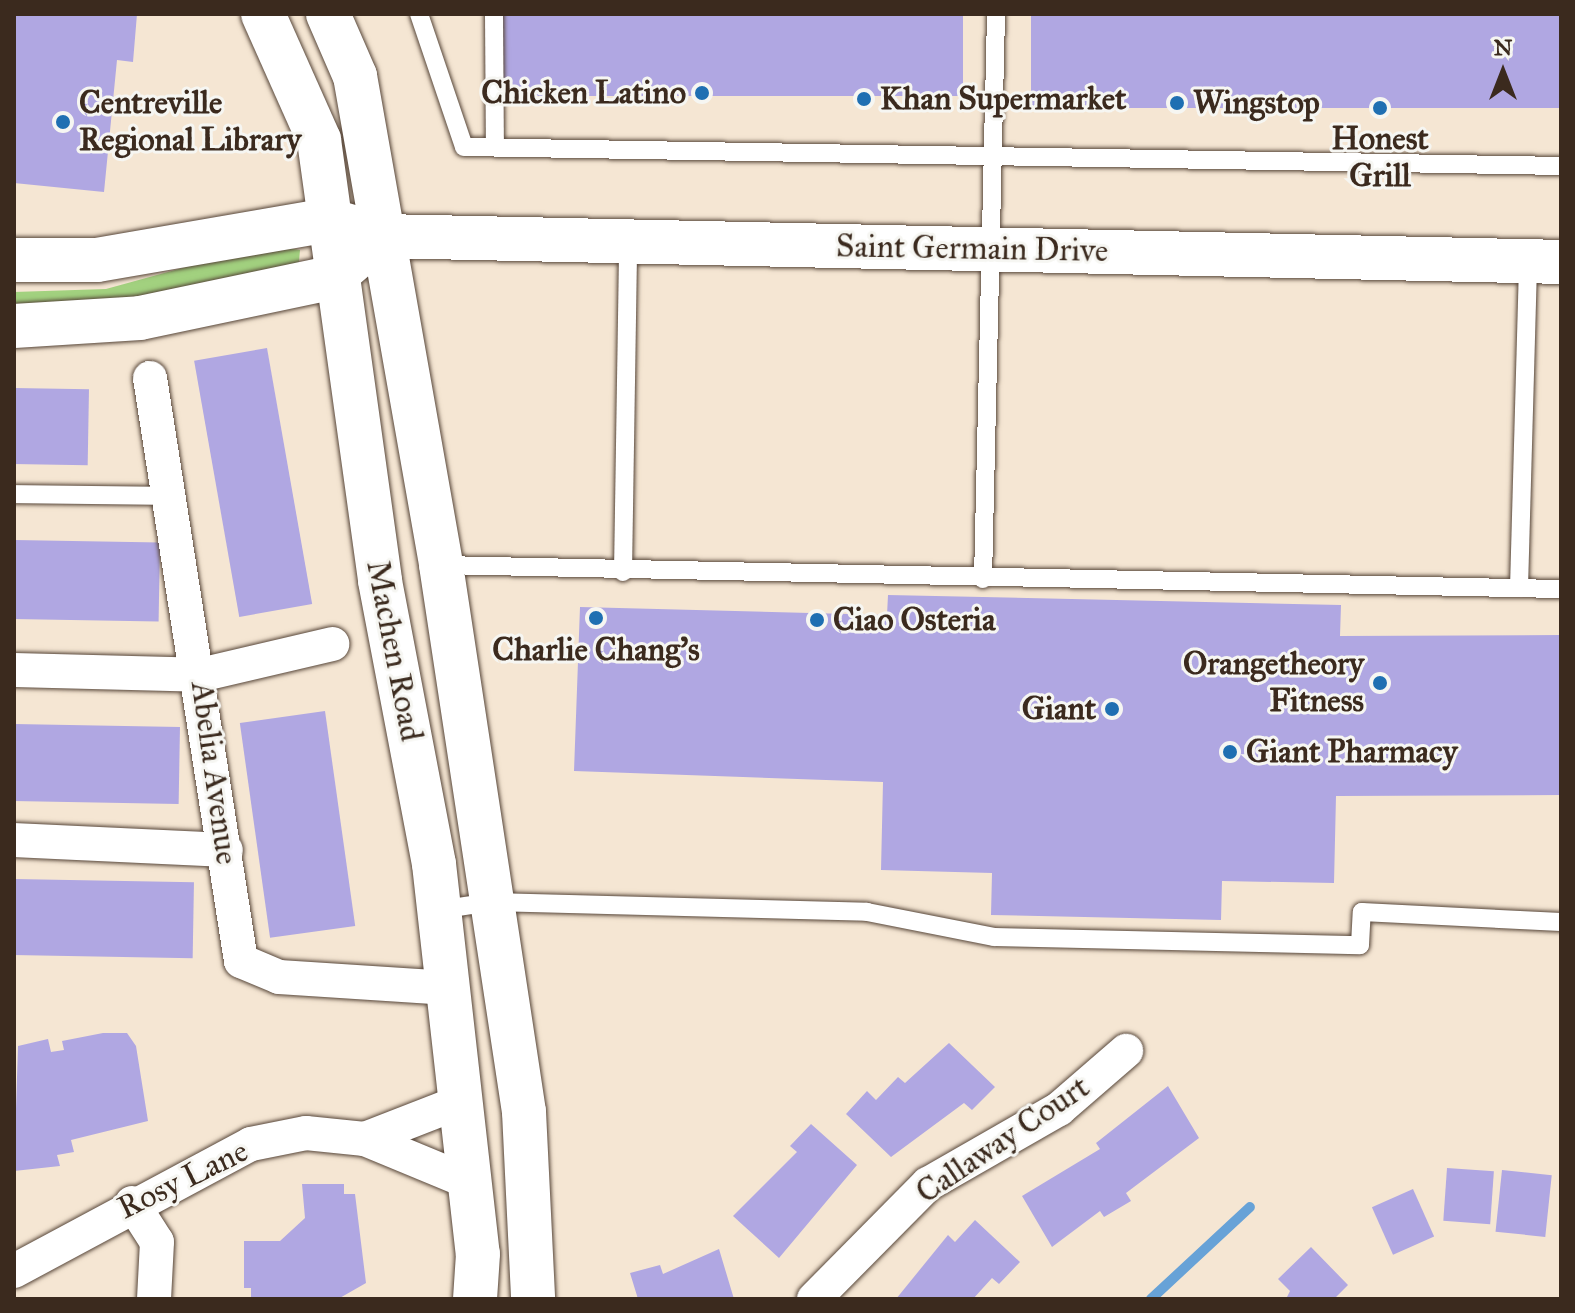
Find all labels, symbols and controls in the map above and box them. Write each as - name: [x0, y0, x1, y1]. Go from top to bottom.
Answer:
- north arrow: [1463, 32, 1543, 112]
- text: N: [1494, 34, 1512, 61]
- place label: Chicken Latino: [481, 74, 686, 112]
- place label: Khan Supermarket: [880, 80, 1126, 118]
- marker: Chicken Latino: [693, 84, 711, 102]
- place label: Wingstop: [1193, 84, 1320, 122]
- place label: Centreville Regional Library: [79, 85, 301, 160]
- marker: Khan Supermarket: [855, 90, 873, 108]
- marker: Wingstop: [1168, 94, 1186, 112]
- marker: Honest Grill: [1371, 99, 1389, 117]
- marker: Centreville Regional Library: [54, 113, 72, 131]
- place label: Honest Grill: [1331, 121, 1429, 196]
- street label: Saint Germain Drive: [836, 227, 1108, 271]
- street label: Machen Road: [358, 557, 430, 745]
- place label: Ciao Osteria: [833, 601, 995, 639]
- marker: Charlie Chang's: [587, 609, 605, 627]
- marker: Ciao Osteria: [808, 611, 826, 629]
- place label: Charlie Chang's: [492, 631, 700, 669]
- place label: Orangetheory Fitness: [1183, 646, 1364, 721]
- marker: Orangetheory Fitness: [1371, 674, 1389, 692]
- street label: Abelia Avenue: [182, 679, 246, 867]
- place label: Giant: [1022, 690, 1096, 728]
- marker: Giant: [1103, 700, 1121, 718]
- place label: Giant Pharmacy: [1246, 733, 1458, 771]
- marker: Giant Pharmacy: [1221, 743, 1239, 761]
- street label: Callaway Court: [909, 1068, 1097, 1212]
- street label: Rosy Lane: [112, 1132, 254, 1228]

